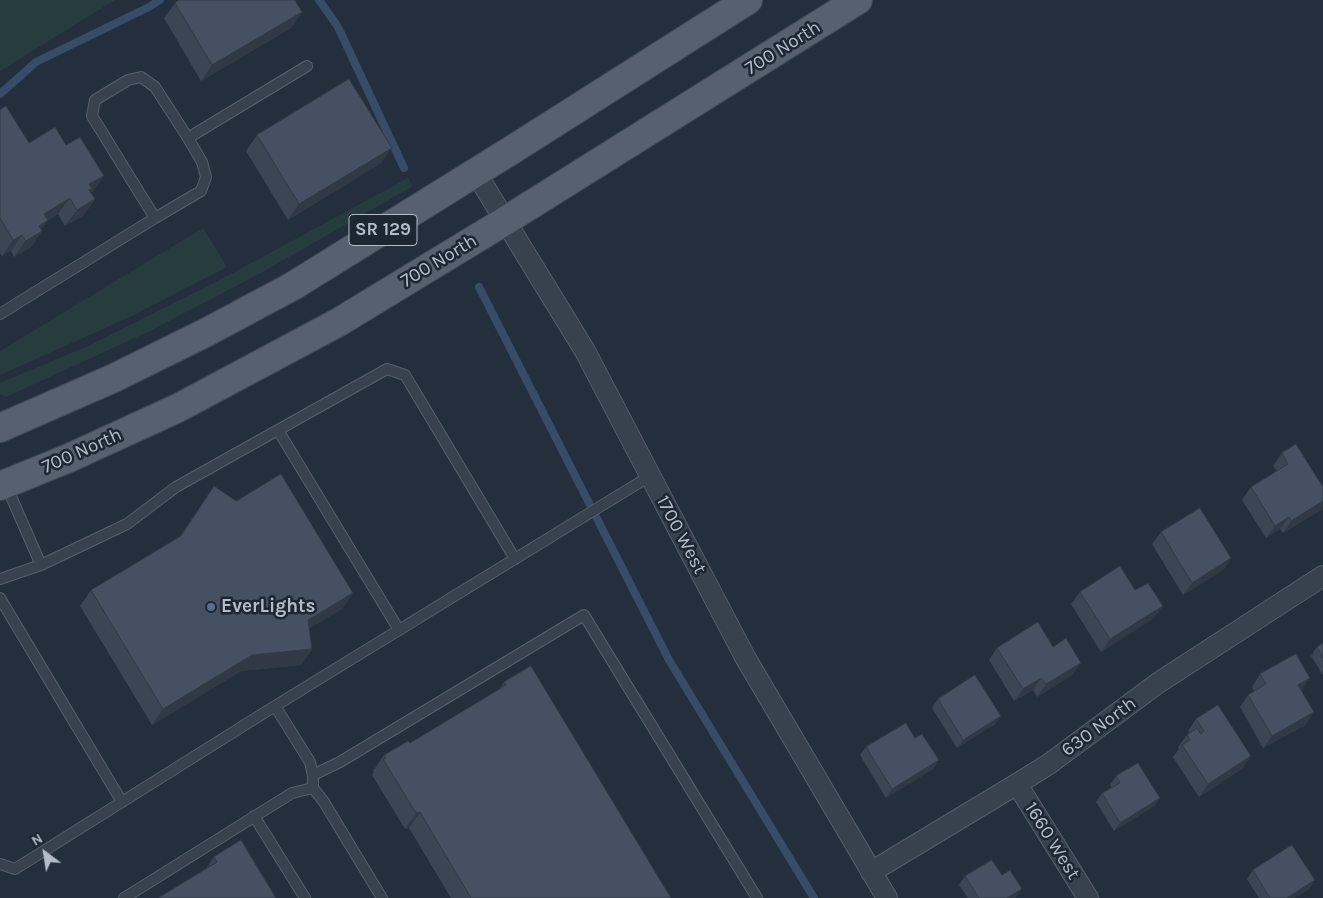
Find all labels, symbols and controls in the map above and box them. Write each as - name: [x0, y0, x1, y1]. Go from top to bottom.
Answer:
- street label: 700 North: [741, 16, 825, 80]
- road number: SR 129: [349, 214, 417, 246]
- street label: 700 North: [397, 229, 481, 293]
- street label: 700 North: [39, 423, 125, 479]
- street label: 1700 West: [651, 492, 711, 578]
- place label: EverLights: [221, 596, 316, 618]
- marker: EverLights: [205, 601, 217, 613]
- street label: 630 North: [1057, 692, 1141, 762]
- street label: 1660 West: [1019, 798, 1085, 884]
- north arrow: [20, 828, 70, 878]
- text: N: [28, 830, 46, 850]

